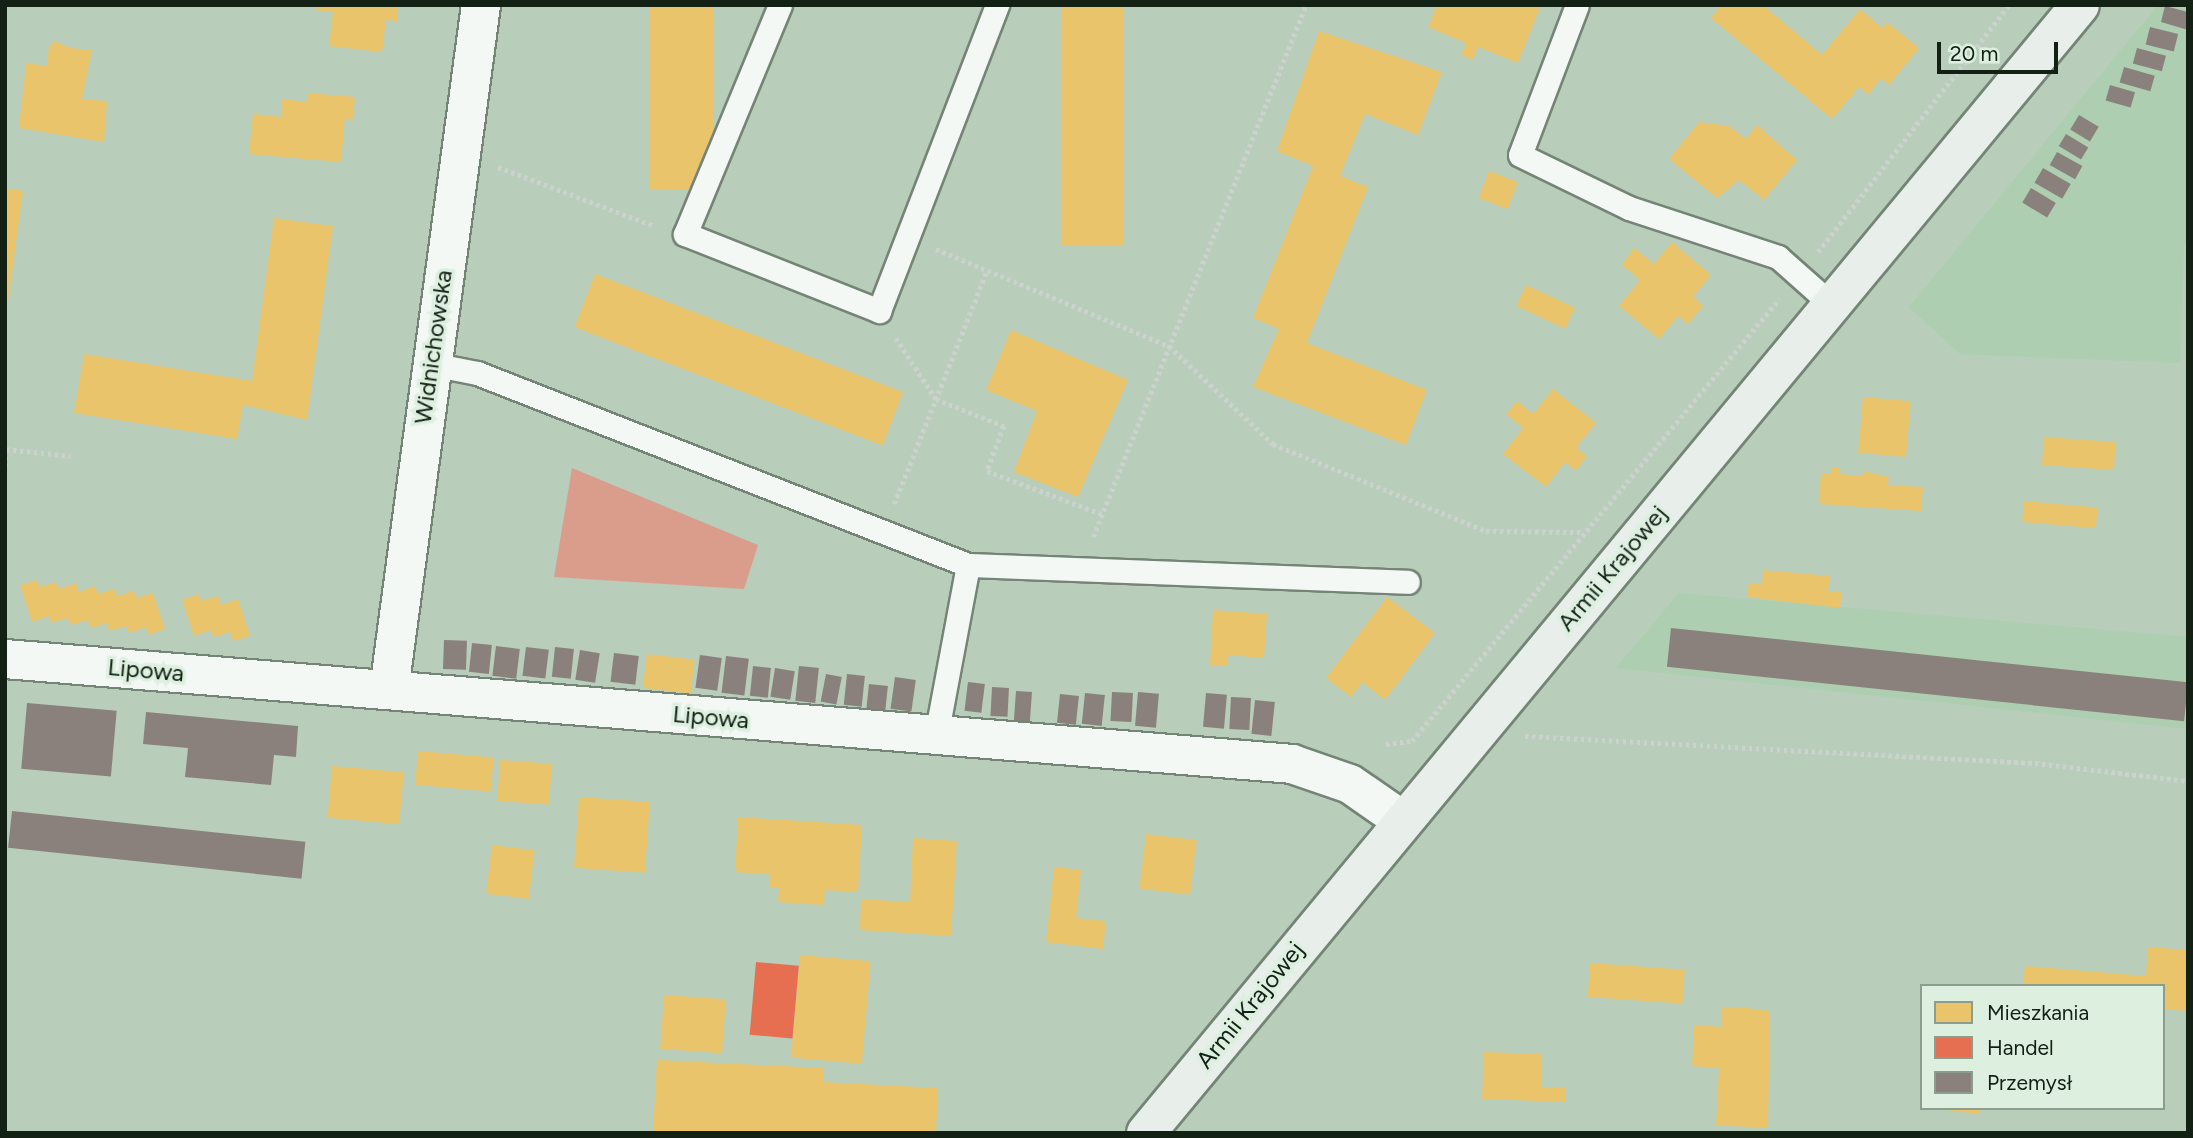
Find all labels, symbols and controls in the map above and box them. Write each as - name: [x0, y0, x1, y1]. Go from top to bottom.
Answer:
- scale bar: [1941, 28, 2062, 72]
- text: 20 m: [1950, 41, 1998, 66]
- street label: Widnichowska: [408, 268, 458, 426]
- street label: Armii Krajowej: [1551, 499, 1673, 637]
- street label: Lipowa: [107, 652, 185, 688]
- street label: Lipowa: [672, 699, 750, 735]
- street label: Armii Krajowej: [1190, 936, 1310, 1074]
- legend: [1920, 984, 2165, 1110]
- text: Mieszkania: [1987, 1000, 2089, 1025]
- text: Handel: [1987, 1035, 2054, 1060]
- text: Przemysł: [1987, 1070, 2072, 1095]

